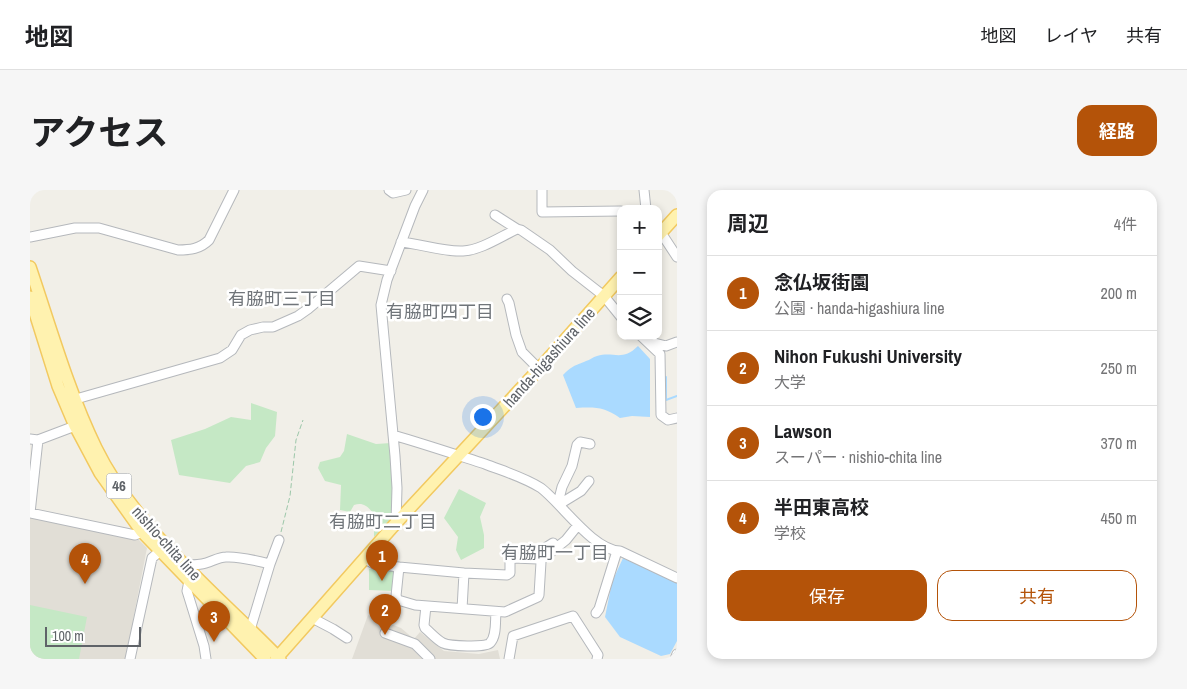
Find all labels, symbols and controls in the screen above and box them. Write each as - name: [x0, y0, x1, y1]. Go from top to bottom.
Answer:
- text: 地図: [25, 20, 73, 52]
- text: 地図: [981, 23, 1017, 48]
- text: レイヤ: [1045, 23, 1098, 48]
- text: 共有: [1126, 23, 1162, 48]
- button: 経路: [1077, 105, 1157, 156]
- text: アクセス: [30, 109, 168, 156]
- map controls: [617, 205, 662, 340]
- button: +: [617, 205, 662, 250]
- text: 周辺: [727, 209, 769, 238]
- text: 4件: [1114, 213, 1137, 235]
- button: −: [617, 250, 662, 295]
- text: 念仏坂街園: [774, 269, 869, 295]
- text: 1: [739, 282, 747, 304]
- text: 200 m: [1101, 282, 1137, 304]
- district label: 有脇町三丁目: [228, 286, 336, 311]
- button: layers: [617, 295, 662, 340]
- text: 公園 · handa-higashiura line: [774, 297, 945, 319]
- district label: 有脇町四丁目: [386, 299, 494, 324]
- street label: handa-higashiura line: [498, 302, 600, 412]
- text: Nihon Fukushi University: [774, 343, 962, 369]
- text: 2: [739, 357, 747, 379]
- text: 250 m: [1101, 357, 1137, 379]
- text: 大学: [774, 371, 806, 393]
- your location: [470, 404, 496, 430]
- text: Lawson: [774, 418, 832, 444]
- text: 3: [739, 432, 747, 454]
- text: 370 m: [1101, 432, 1137, 454]
- text: スーパー · nishio-chita line: [774, 446, 942, 468]
- road number: 46: [106, 474, 132, 498]
- text: 半田東高校: [774, 494, 869, 520]
- street label: nishio-chita line: [128, 501, 206, 585]
- text: 4: [739, 507, 747, 529]
- text: 450 m: [1101, 507, 1137, 529]
- district label: 有脇町二丁目: [329, 509, 437, 534]
- text: 学校: [774, 522, 806, 544]
- pin: 1: [366, 540, 398, 581]
- district label: 有脇町一丁目: [501, 540, 609, 565]
- pin: 4: [69, 543, 101, 584]
- button: 保存: [727, 570, 927, 621]
- button: 共有: [937, 570, 1137, 621]
- pin: 2: [369, 594, 401, 635]
- pin: 3: [198, 601, 230, 642]
- scale bar: [45, 624, 141, 647]
- text: 100 m: [52, 627, 84, 645]

